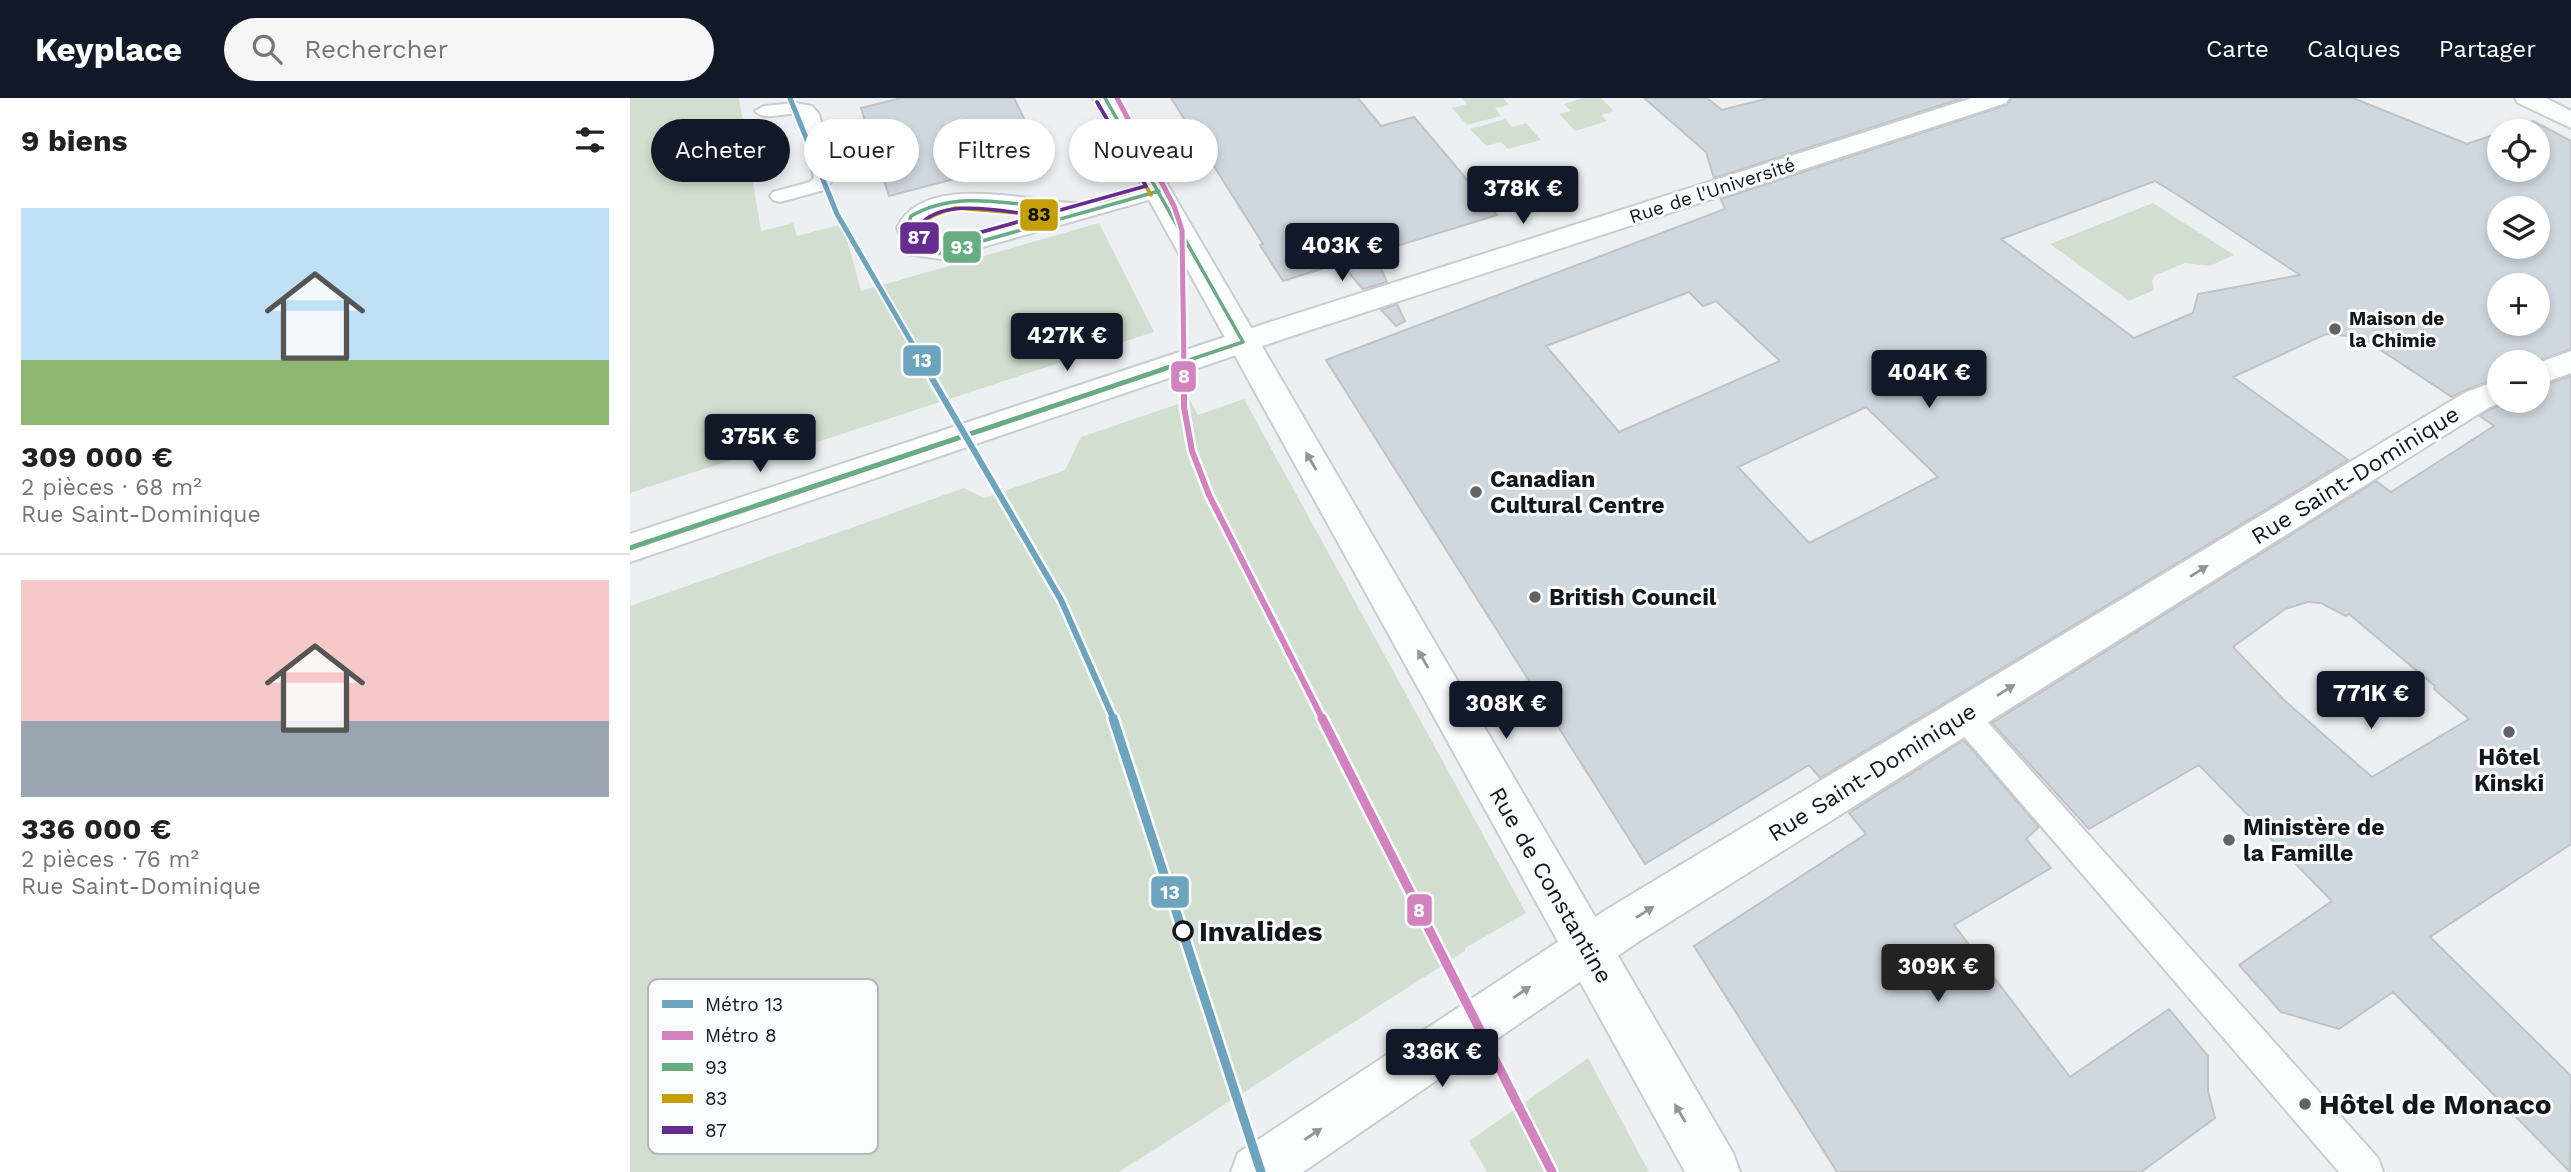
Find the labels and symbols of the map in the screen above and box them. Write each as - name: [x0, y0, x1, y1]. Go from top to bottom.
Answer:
- street label: Rue de l'Université: [1626, 153, 1798, 228]
- pin: 378K €: [1466, 166, 1580, 226]
- line badge: 83: [1019, 198, 1059, 232]
- text: 83: [1027, 203, 1051, 226]
- line badge: 87: [899, 221, 940, 255]
- pin: 403K €: [1285, 223, 1399, 283]
- text: 87: [908, 226, 930, 249]
- line badge: 93: [942, 230, 982, 264]
- text: 93: [951, 236, 973, 259]
- place label: Maison de la Chimie: [2349, 307, 2444, 352]
- pin: 427K €: [1010, 314, 1124, 373]
- marker: Maison de la Chimie: [2327, 321, 2343, 337]
- line badge: 13: [902, 344, 942, 377]
- text: 13: [912, 349, 932, 372]
- pin: 404K €: [1872, 350, 1986, 410]
- line badge: 8: [1170, 360, 1197, 393]
- text: 8: [1178, 365, 1190, 388]
- street label: Rue Saint-Dominique: [2246, 400, 2464, 550]
- pin: 375K €: [703, 414, 817, 474]
- one-way arrow: [1305, 452, 1317, 471]
- place label: Canadian Cultural Centre: [1490, 466, 1664, 519]
- marker: Canadian Cultural Centre: [1468, 484, 1484, 500]
- one-way arrow: [2190, 564, 2209, 577]
- place label: British Council: [1549, 584, 1717, 611]
- marker: British Council: [1527, 589, 1543, 605]
- one-way arrow: [1417, 649, 1429, 669]
- pin: 771K €: [2314, 672, 2428, 731]
- pin: 308K €: [1449, 682, 1563, 741]
- one-way arrow: [1996, 683, 2015, 696]
- street label: Rue Saint-Dominique: [1763, 697, 1981, 847]
- marker: Hôtel Kinski: [2501, 724, 2517, 740]
- place label: Hôtel Kinski: [2474, 744, 2544, 797]
- street label: Rue de Constantine: [1483, 782, 1618, 988]
- place label: Ministère de la Famille: [2243, 814, 2385, 867]
- marker: Ministère de la Famille: [2221, 832, 2237, 848]
- line badge: 13: [1150, 875, 1190, 909]
- text: 13: [1160, 881, 1180, 904]
- line badge: 8: [1406, 893, 1433, 927]
- text: 8: [1413, 899, 1425, 922]
- one-way arrow: [1635, 905, 1655, 918]
- place label: Invalides: [1199, 915, 1323, 948]
- marker: Invalides: [1173, 921, 1193, 941]
- pin: 309K €: [1881, 944, 1995, 1004]
- legend: [648, 979, 878, 1154]
- one-way arrow: [1513, 985, 1531, 999]
- text: Métro 13: [705, 993, 783, 1016]
- text: Métro 8: [705, 1024, 777, 1047]
- pin: 336K €: [1385, 1030, 1499, 1089]
- text: 93: [705, 1056, 727, 1079]
- text: 83: [705, 1087, 727, 1110]
- place label: Hôtel de Monaco: [2319, 1088, 2552, 1121]
- marker: Hôtel de Monaco: [2297, 1096, 2313, 1112]
- one-way arrow: [1674, 1103, 1686, 1122]
- text: 87: [705, 1119, 727, 1142]
- one-way arrow: [1304, 1127, 1322, 1141]

